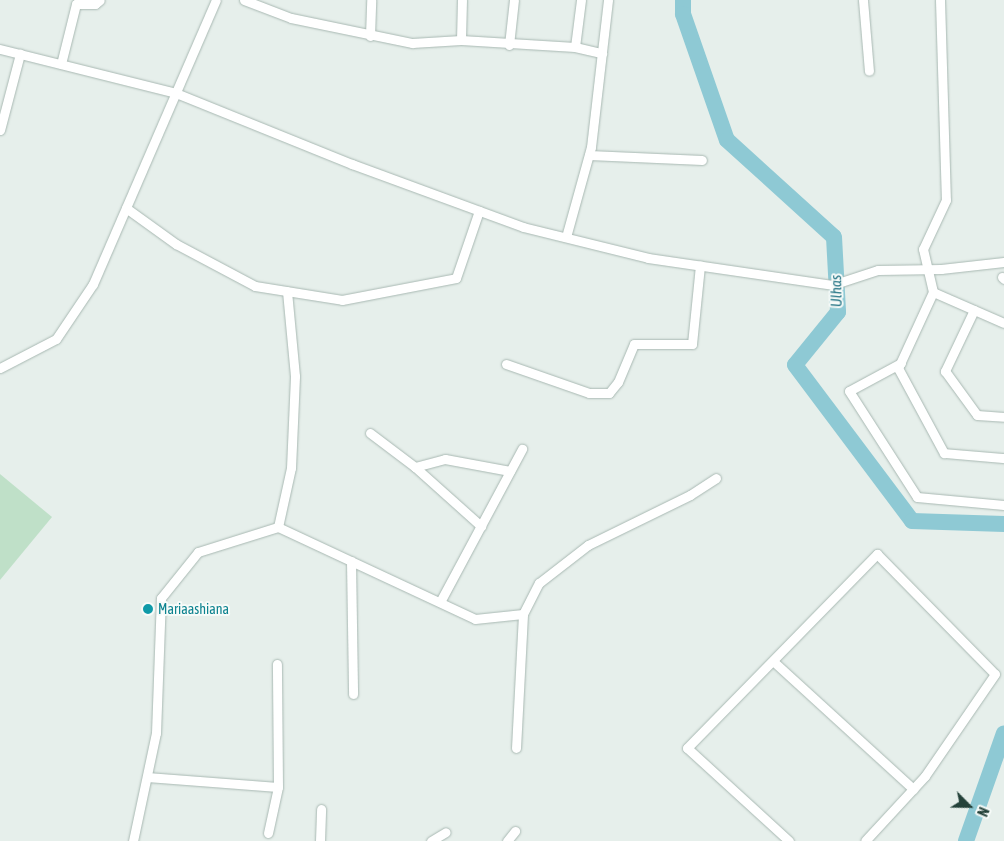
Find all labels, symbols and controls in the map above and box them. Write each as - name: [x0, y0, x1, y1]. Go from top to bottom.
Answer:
- water label: Ulhas: [827, 275, 845, 307]
- place label: Mariaashiana: [158, 601, 229, 617]
- marker: Mariaashiana: [142, 603, 154, 615]
- north arrow: [944, 781, 994, 831]
- text: N: [974, 805, 992, 819]

